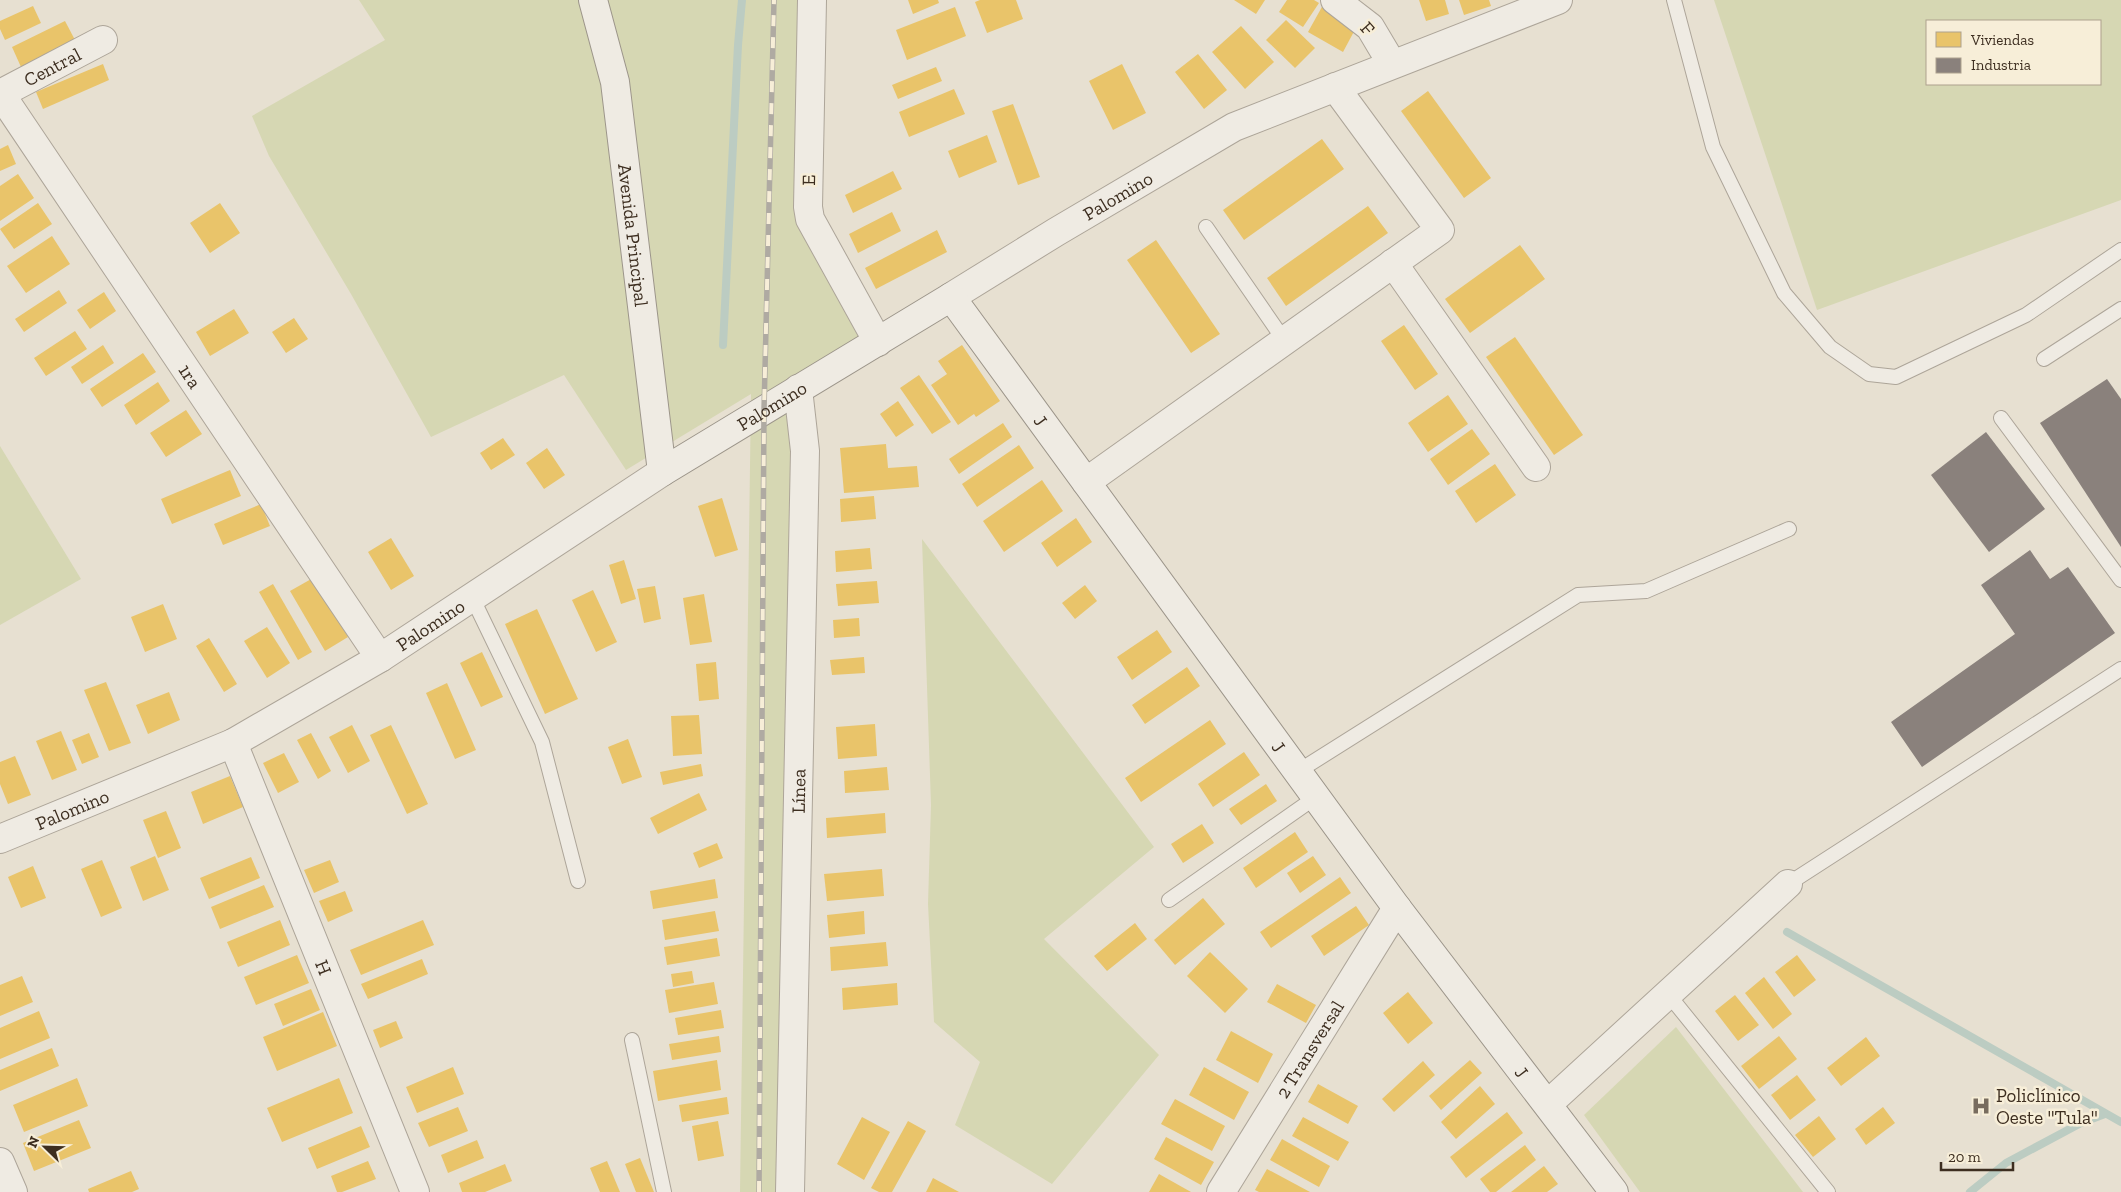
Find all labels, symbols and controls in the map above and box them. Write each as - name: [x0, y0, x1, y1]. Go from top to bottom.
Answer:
- street label: F: [1356, 17, 1380, 40]
- legend: [1926, 20, 2101, 85]
- text: Viviendas: [1970, 31, 2034, 49]
- street label: Central: [20, 43, 85, 91]
- text: Industria: [1971, 56, 2031, 74]
- street label: Avenida Principal: [613, 162, 653, 308]
- street label: Palomino: [1079, 166, 1157, 226]
- street label: E: [797, 174, 820, 186]
- street label: 1ra: [174, 360, 206, 393]
- street label: Palomino: [733, 376, 811, 436]
- street label: J: [1029, 410, 1052, 431]
- street label: Palomino: [392, 594, 469, 656]
- street label: J: [1267, 736, 1291, 757]
- street label: Línea: [787, 769, 811, 814]
- street label: Palomino: [32, 784, 113, 835]
- street label: H: [310, 956, 337, 978]
- street label: 2 Transversal: [1271, 996, 1349, 1102]
- street label: J: [1510, 1062, 1533, 1082]
- place label: Policlínico Oeste "Tula": [1996, 1084, 2098, 1129]
- hospital icon: Policlínico Oeste "Tula": [1970, 1095, 1992, 1117]
- north arrow: [20, 1122, 70, 1172]
- text: N: [24, 1134, 44, 1150]
- scale bar: [1941, 1140, 2014, 1172]
- text: 20 m: [1948, 1148, 1981, 1166]

